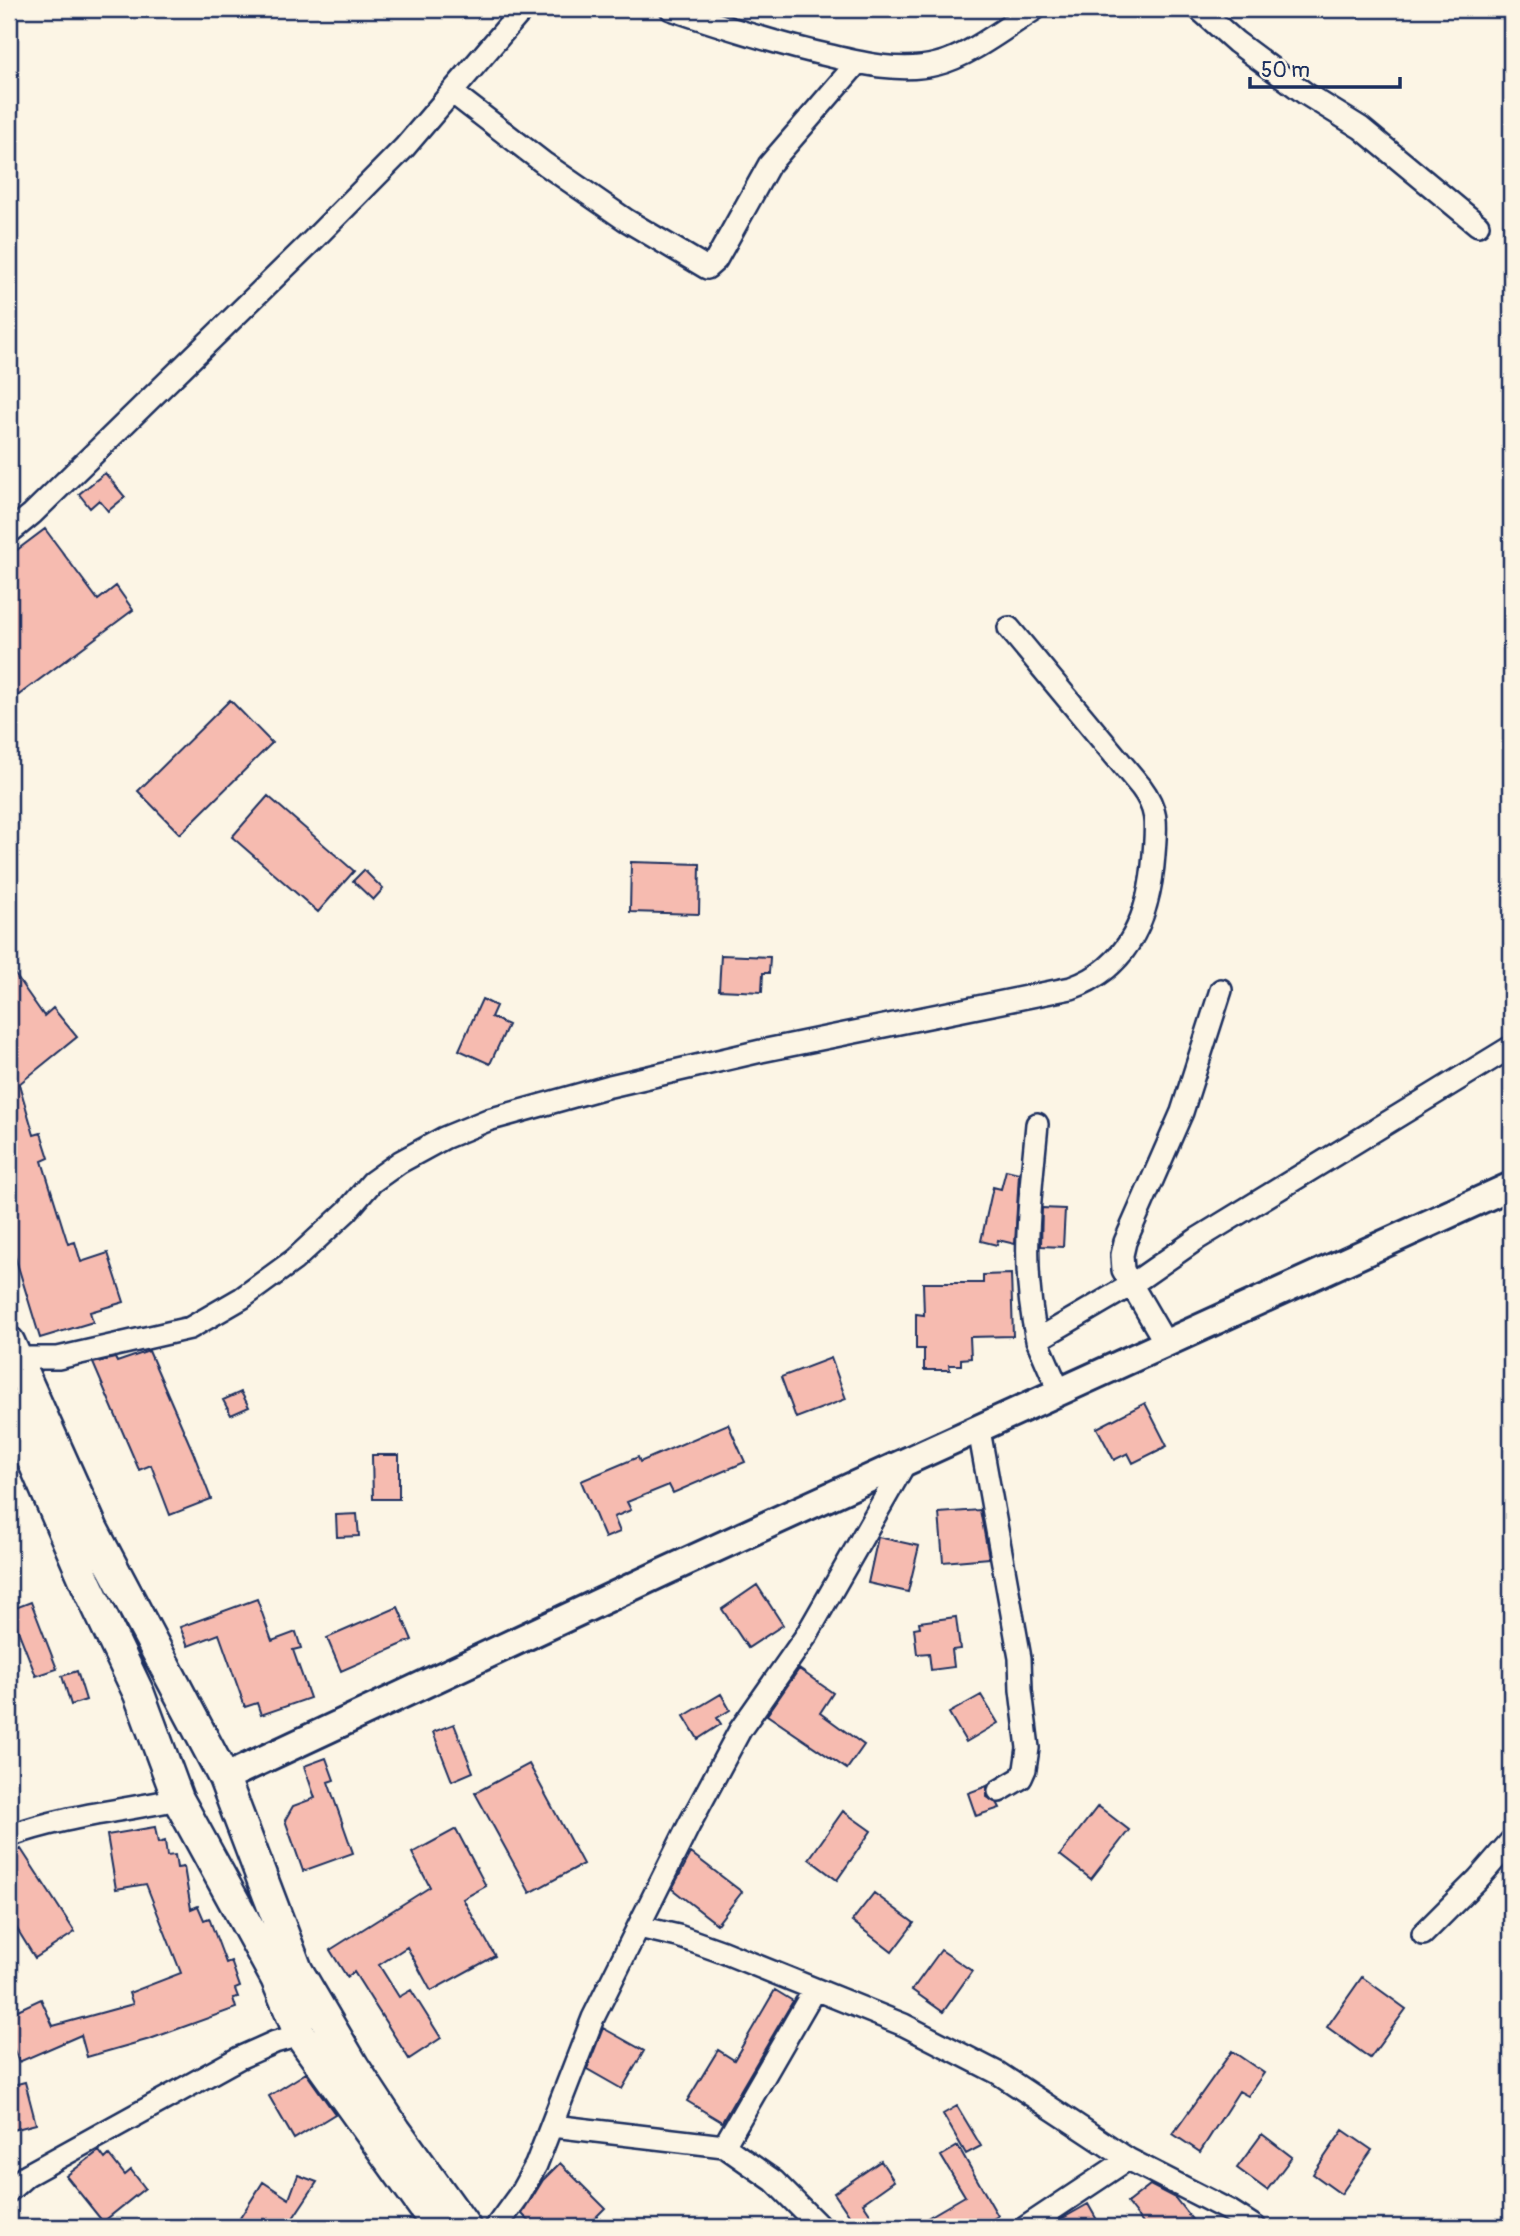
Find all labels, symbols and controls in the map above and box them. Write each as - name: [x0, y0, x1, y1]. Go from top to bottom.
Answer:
- scale bar: [1250, 46, 1401, 90]
- text: 50 m: [1261, 57, 1310, 84]

